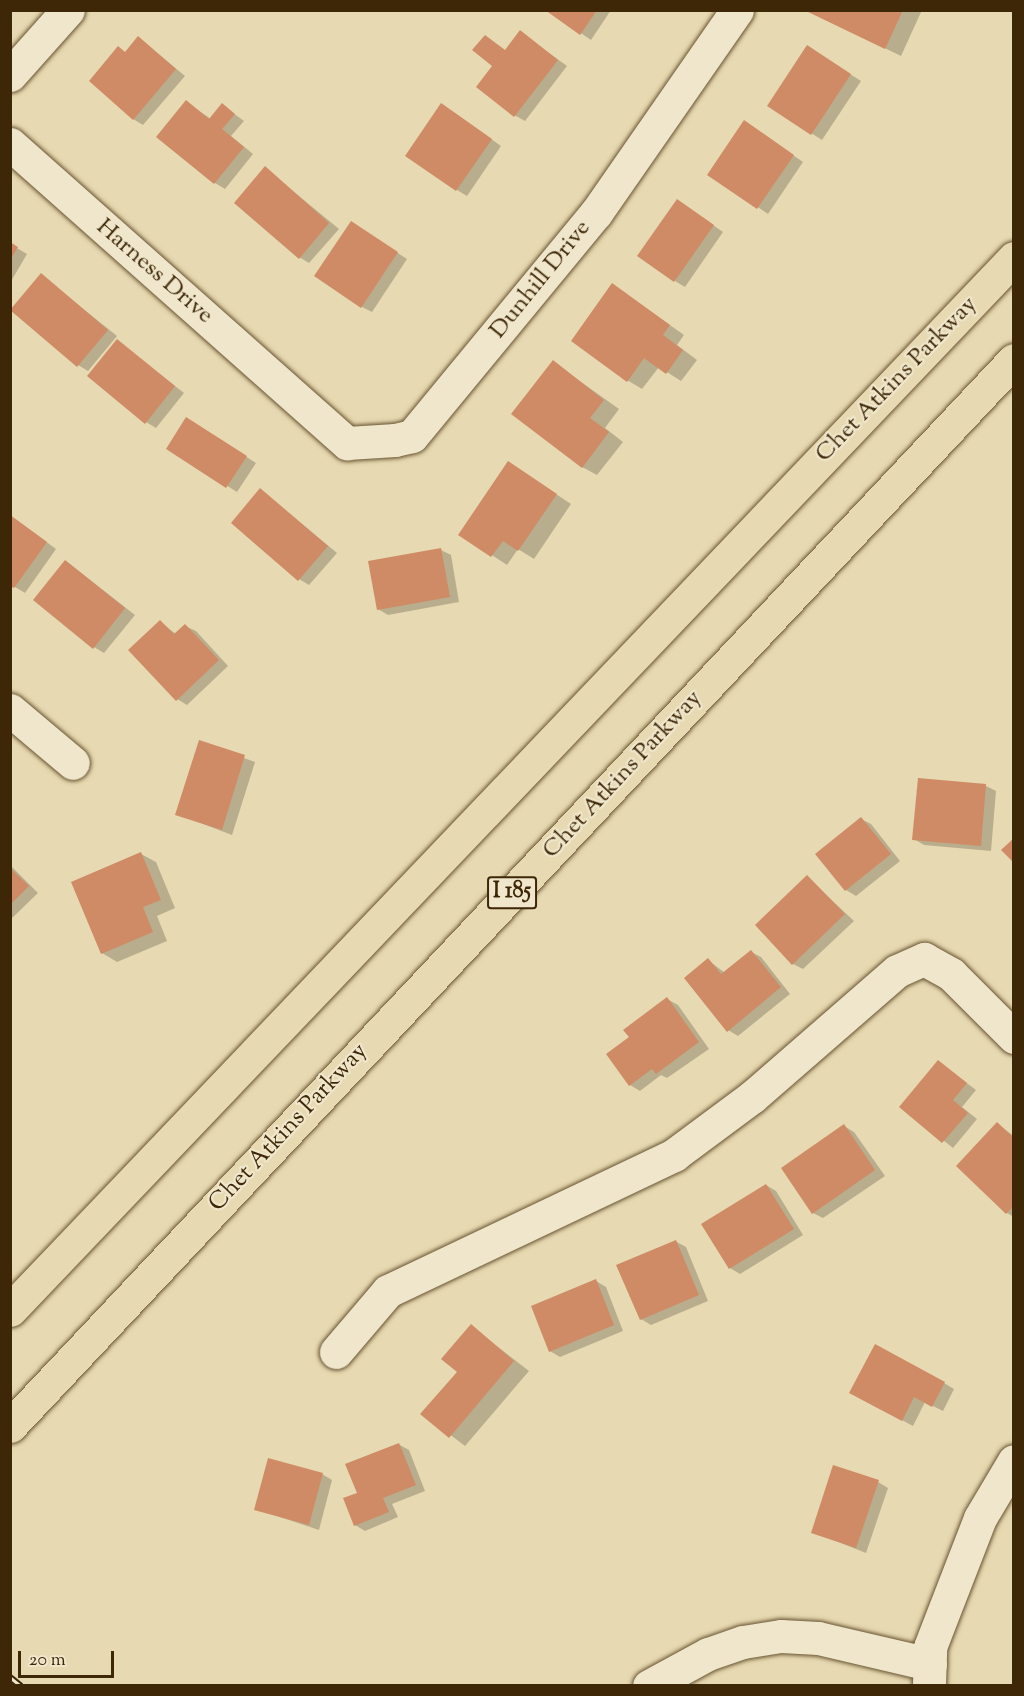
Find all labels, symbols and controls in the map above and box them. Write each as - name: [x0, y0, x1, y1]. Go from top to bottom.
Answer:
- street label: Harness Drive: [90, 213, 218, 331]
- street label: Dunhill Drive: [484, 215, 598, 345]
- street label: Chet Atkins Parkway: [810, 291, 984, 469]
- street label: Chet Atkins Parkway: [538, 685, 708, 865]
- road number: I 185: [486, 874, 538, 912]
- street label: Chet Atkins Parkway: [204, 1038, 374, 1218]
- scale bar: [21, 1639, 117, 1677]
- text: 20 m: [29, 1648, 66, 1674]

